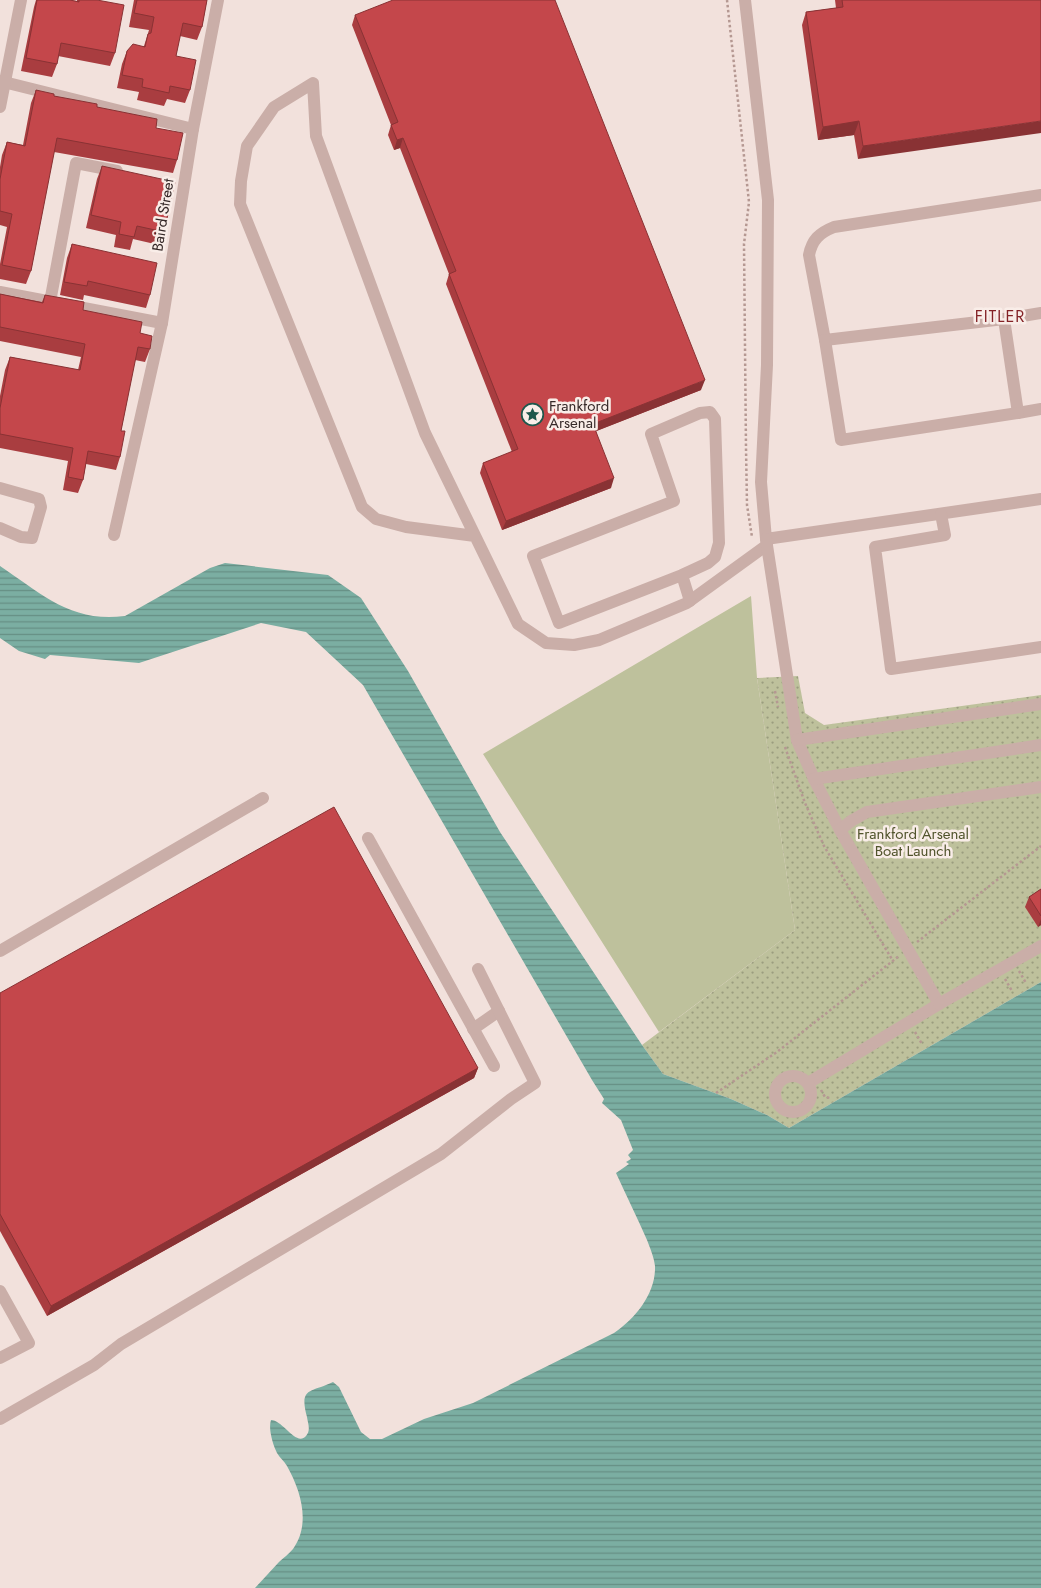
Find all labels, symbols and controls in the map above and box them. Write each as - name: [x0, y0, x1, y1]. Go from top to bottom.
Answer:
- street label: Baird Street: [146, 177, 180, 253]
- district label: FITLER: [975, 305, 1025, 328]
- place label: Frankford Arsenal: [549, 395, 609, 434]
- place icon: Frankford Arsenal: [521, 403, 545, 427]
- park label: Frankford Arsenal Boat Launch: [857, 823, 969, 862]

